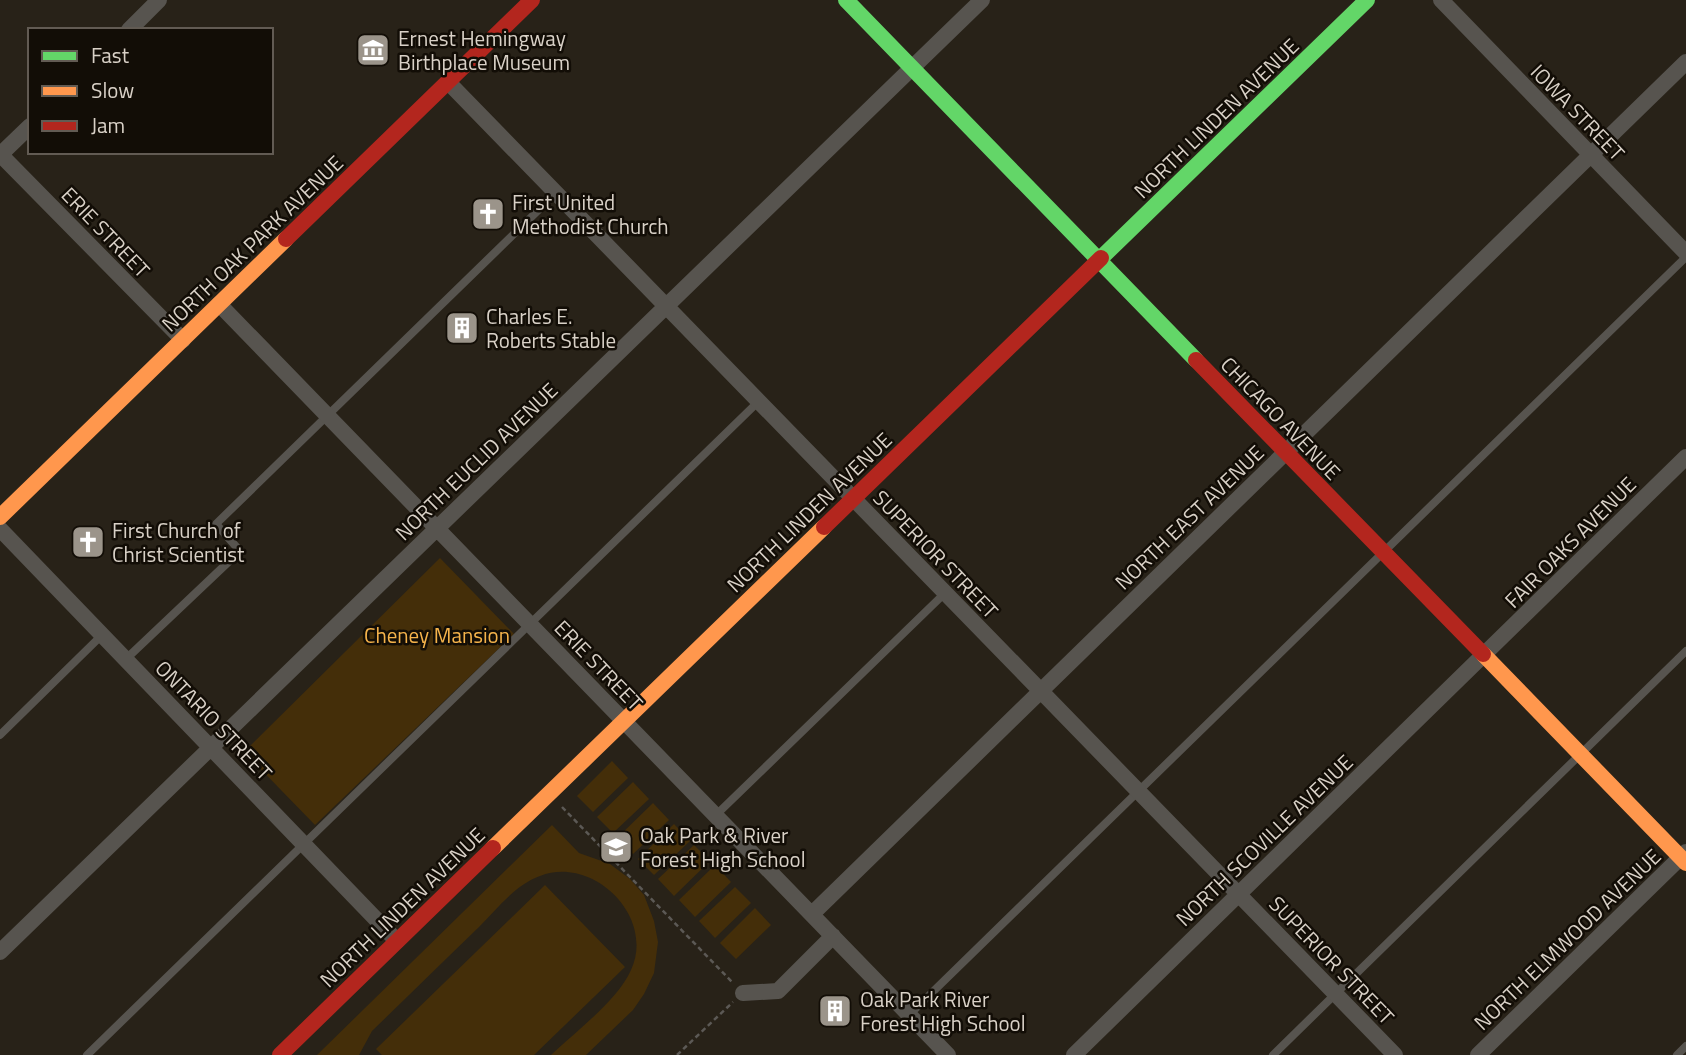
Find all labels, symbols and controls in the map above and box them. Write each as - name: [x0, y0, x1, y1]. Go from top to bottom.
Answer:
- place label: Ernest Hemingway Birthplace Museum: [398, 22, 570, 78]
- legend: [28, 28, 273, 154]
- street label: NORTH LINDEN AVENUE: [1126, 30, 1306, 206]
- museum icon: Ernest Hemingway Birthplace Museum: [354, 31, 392, 69]
- text: Fast: [91, 39, 130, 71]
- street label: IOWA STREET: [1523, 56, 1633, 168]
- text: Slow: [91, 74, 134, 106]
- text: Jam: [91, 109, 125, 141]
- street label: NORTH OAK PARK AVENUE: [154, 147, 350, 339]
- street label: ERIE STREET: [54, 179, 158, 285]
- place label: First United Methodist Church: [512, 186, 669, 242]
- church icon: First United Methodist Church: [469, 195, 507, 233]
- place label: Charles E. Roberts Stable: [486, 300, 616, 356]
- building icon: Charles E. Roberts Stable: [443, 309, 481, 347]
- street label: CHICAGO AVENUE: [1214, 349, 1348, 487]
- street label: NORTH EUCLID AVENUE: [387, 375, 565, 547]
- street label: NORTH LINDEN AVENUE: [719, 424, 899, 600]
- street label: NORTH EAST AVENUE: [1107, 437, 1271, 597]
- street label: FAIR OAKS AVENUE: [1497, 469, 1643, 615]
- street label: SUPERIOR STREET: [866, 482, 1006, 626]
- place label: First Church of Christ Scientist: [112, 514, 245, 570]
- church icon: First Church of Christ Scientist: [69, 523, 107, 561]
- street label: ERIE STREET: [547, 612, 651, 718]
- park label: Cheney Mansion: [364, 619, 510, 651]
- street label: ONTARIO STREET: [148, 652, 280, 788]
- street label: NORTH SCOVILLE AVENUE: [1168, 747, 1360, 933]
- street label: NORTH LINDEN AVENUE: [312, 819, 492, 995]
- place label: Oak Park & River Forest High School: [640, 819, 805, 875]
- school or university icon: Oak Park & River Forest High School: [597, 828, 635, 866]
- street label: NORTH ELMWOOD AVENUE: [1466, 841, 1668, 1037]
- street label: SUPERIOR STREET: [1262, 888, 1402, 1032]
- place label: Oak Park River Forest High School: [860, 983, 1025, 1039]
- building icon: Oak Park River Forest High School: [816, 992, 854, 1030]

